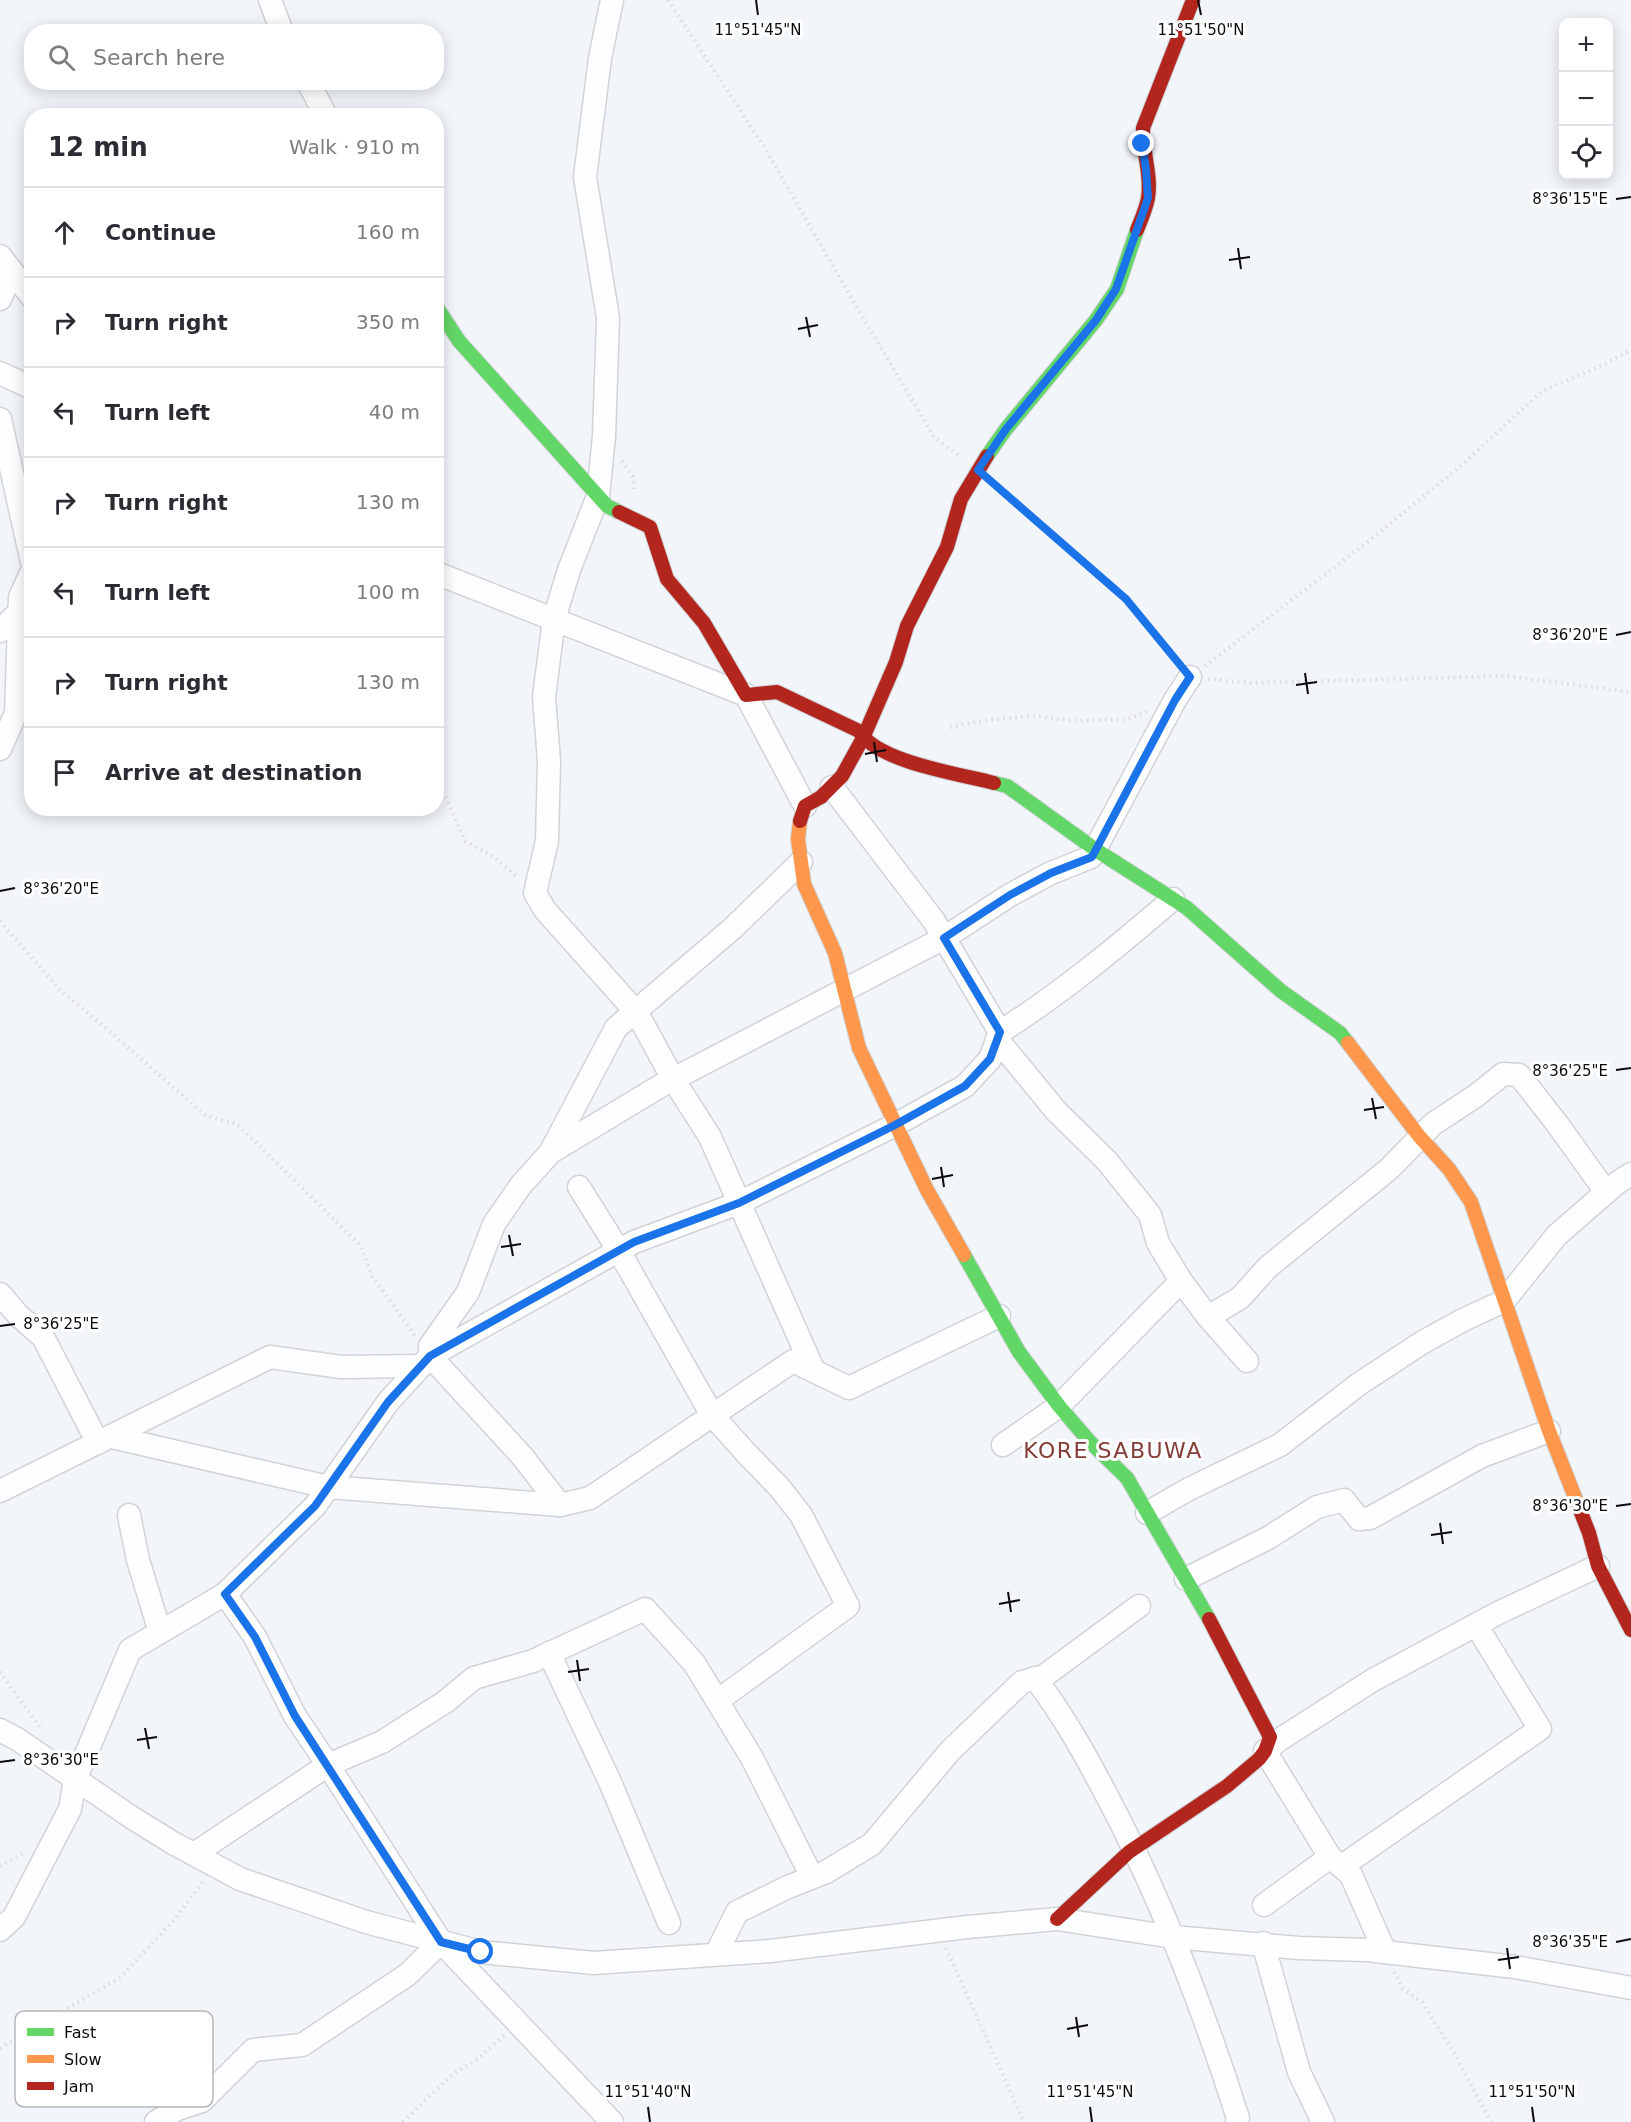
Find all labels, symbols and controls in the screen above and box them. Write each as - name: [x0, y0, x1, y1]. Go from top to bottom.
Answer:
- map controls: [1559, 18, 1613, 180]
- button: +: [1559, 18, 1613, 72]
- text: 11°51'45"N: [714, 21, 802, 39]
- text: 11°51'50"N: [1157, 21, 1245, 39]
- search box: [24, 24, 444, 90]
- icon: search: [45, 41, 78, 74]
- text: Search here: [93, 45, 225, 70]
- button: −: [1559, 72, 1613, 126]
- button: locate: [1559, 126, 1613, 180]
- route end: [1128, 130, 1154, 156]
- text: 12 min: [48, 132, 148, 162]
- text: Walk · 910 m: [289, 135, 420, 159]
- text: 8°36'15"E: [1532, 190, 1608, 208]
- icon: ahead: [48, 216, 81, 249]
- text: Continue: [105, 220, 216, 245]
- text: 160 m: [356, 220, 420, 244]
- icon: right: [48, 306, 81, 339]
- text: Turn right: [105, 310, 228, 335]
- text: 350 m: [356, 310, 420, 334]
- icon: left: [48, 396, 81, 429]
- text: Turn left: [105, 400, 210, 425]
- text: 40 m: [369, 400, 420, 424]
- icon: right: [48, 486, 81, 519]
- text: Turn right: [105, 490, 228, 515]
- text: 130 m: [356, 490, 420, 514]
- icon: left: [48, 576, 81, 609]
- text: Turn left: [105, 580, 210, 605]
- text: 100 m: [356, 580, 420, 604]
- text: 8°36'20"E: [1532, 626, 1608, 644]
- icon: right: [48, 666, 81, 699]
- text: Turn right: [105, 670, 228, 695]
- text: 130 m: [356, 670, 420, 694]
- icon: arrive: [48, 756, 81, 789]
- text: Arrive at destination: [105, 760, 362, 785]
- text: 8°36'20"E: [23, 880, 99, 898]
- text: 8°36'25"E: [1532, 1062, 1608, 1080]
- text: 8°36'25"E: [23, 1315, 99, 1333]
- district label: KORE SABUWA: [1023, 1438, 1203, 1463]
- text: 8°36'30"E: [1532, 1497, 1608, 1515]
- text: 8°36'30"E: [23, 1751, 99, 1769]
- text: 8°36'35"E: [1532, 1933, 1608, 1951]
- route start: [467, 1938, 493, 1964]
- legend: [15, 2011, 213, 2107]
- text: Fast: [64, 2023, 96, 2042]
- text: Slow: [64, 2050, 101, 2069]
- text: Jam: [63, 2077, 94, 2096]
- text: 11°51'40"N: [604, 2083, 692, 2101]
- text: 11°51'45"N: [1046, 2083, 1134, 2101]
- text: 11°51'50"N: [1488, 2083, 1576, 2101]

